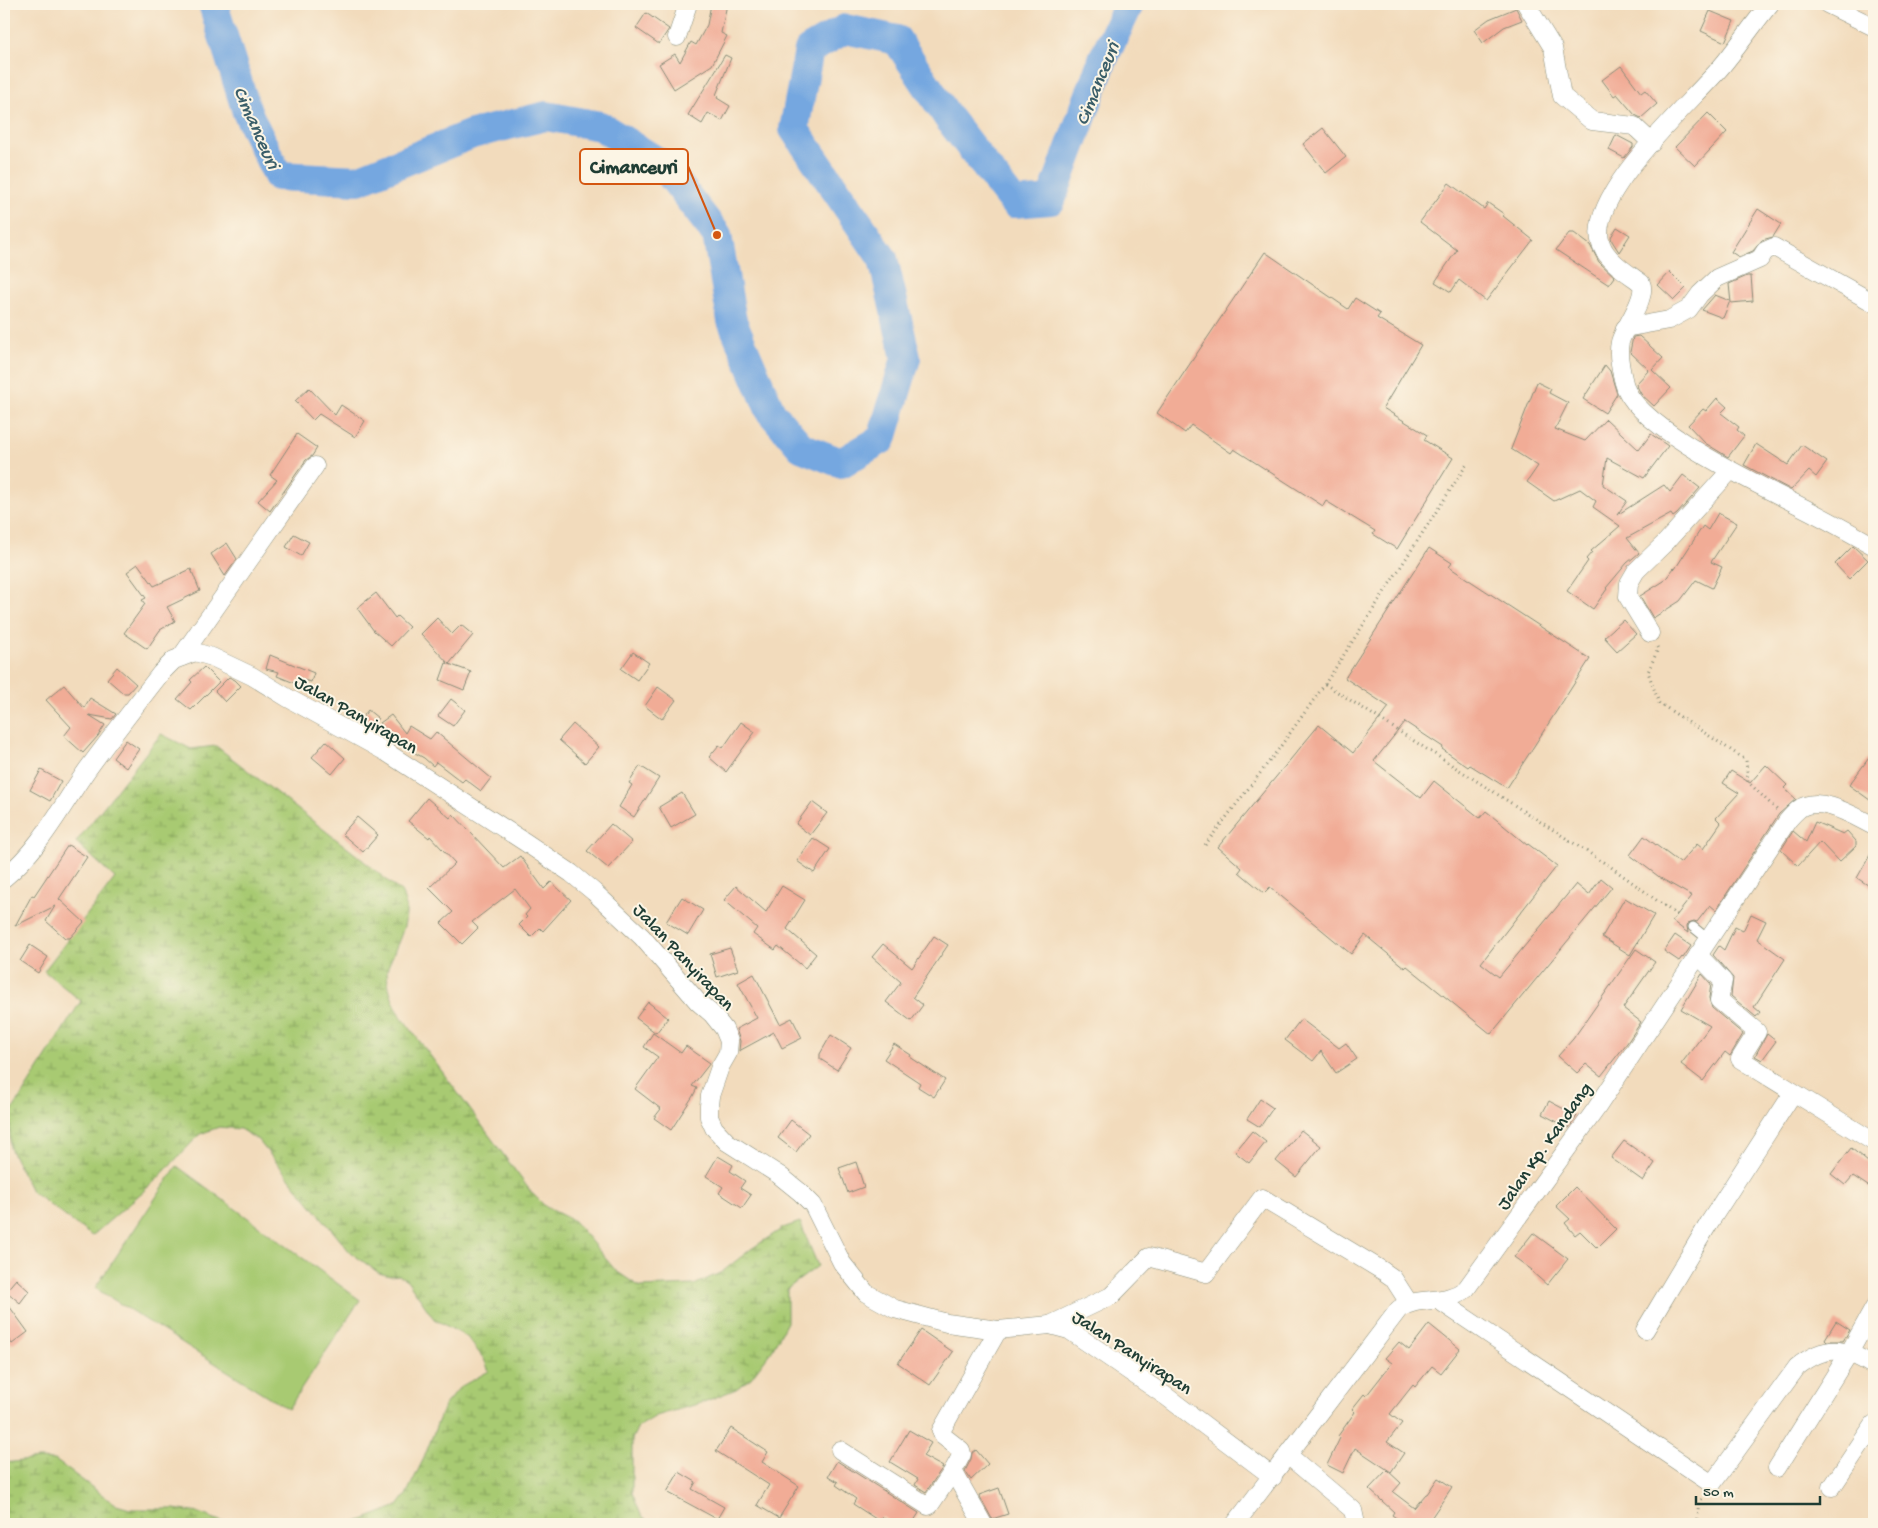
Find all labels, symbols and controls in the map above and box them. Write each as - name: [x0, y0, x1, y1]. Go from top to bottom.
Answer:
- water label: Cimanceuri: [1072, 37, 1127, 129]
- water label: Cimanceuri: [226, 84, 284, 176]
- callout: Cimanceuri: [580, 149, 688, 184]
- text: Cimanceuri: [589, 158, 678, 181]
- street label: Jalan Panyirapan: [289, 671, 421, 761]
- street label: Jalan Panyirapan: [627, 900, 738, 1017]
- street label: Jalan Kp. Kandang: [1493, 1079, 1599, 1215]
- street label: Jalan Panyirapan: [1067, 1307, 1195, 1401]
- scale bar: [1696, 1473, 1819, 1505]
- text: 50 m: [1703, 1484, 1734, 1502]

